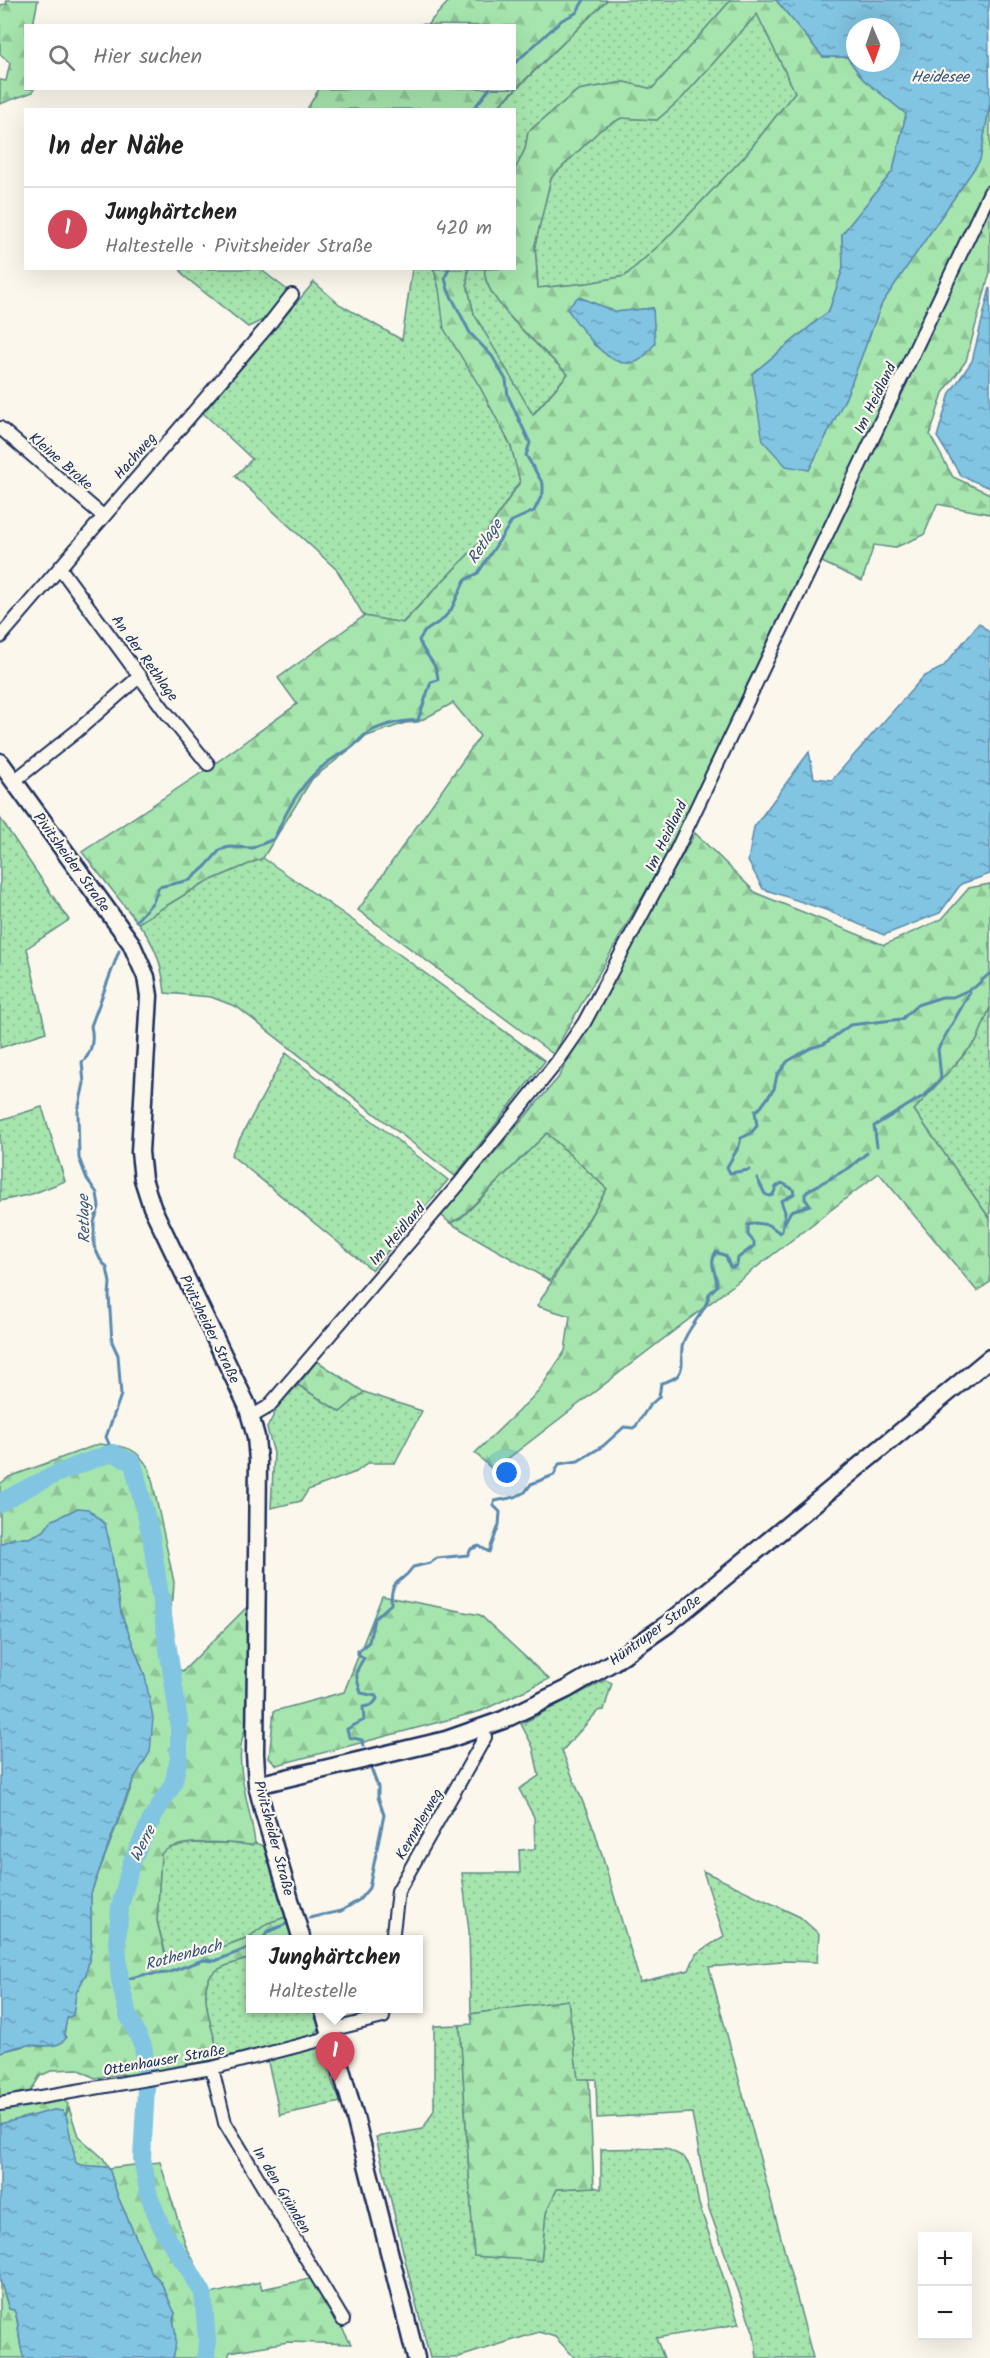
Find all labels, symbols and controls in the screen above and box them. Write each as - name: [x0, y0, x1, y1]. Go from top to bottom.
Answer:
- north arrow: [846, 18, 900, 72]
- search box: [24, 24, 516, 90]
- text: Hier suchen: [93, 40, 202, 75]
- icon: search: [45, 41, 78, 74]
- water label: Heidesee: [911, 65, 971, 90]
- text: In der Nähe: [48, 126, 184, 168]
- text: Junghärtchen: [105, 196, 237, 231]
- text: 1: [64, 213, 71, 245]
- text: 420 m: [435, 213, 492, 245]
- text: Haltestelle · Pivitsheider Straße: [105, 231, 373, 263]
- street label: Im Heidland: [848, 358, 904, 438]
- street label: Kleine Broke: [23, 427, 98, 497]
- street label: Hachweg: [108, 428, 163, 486]
- water label: Retlage: [461, 513, 510, 569]
- street label: An der Rethlage: [104, 610, 184, 707]
- street label: Im Heidland: [639, 796, 695, 876]
- street label: Pivitsheider Straße: [27, 808, 116, 918]
- water label: Retlage: [71, 1192, 98, 1244]
- street label: Im Heidland: [364, 1197, 432, 1271]
- street label: Pivitsheider Straße: [172, 1271, 246, 1388]
- your location: [492, 1458, 521, 1487]
- street label: Hüntruper Straße: [604, 1589, 707, 1673]
- street label: Pivitsheider Straße: [246, 1778, 300, 1899]
- street label: Kemmlerweg: [390, 1784, 450, 1865]
- water label: Werre: [124, 1820, 164, 1866]
- water label: Rothenbach: [142, 1933, 226, 1978]
- popup: [246, 1935, 423, 2013]
- text: Junghärtchen: [269, 1941, 400, 1976]
- text: Haltestelle: [269, 1976, 357, 2008]
- pin: 1: [316, 2032, 354, 2082]
- street label: Ottenhauser Straße: [101, 2038, 227, 2084]
- street label: In den Gründen: [246, 2142, 317, 2239]
- map controls: [918, 2232, 972, 2340]
- button: +: [918, 2232, 972, 2286]
- button: −: [918, 2286, 972, 2340]

